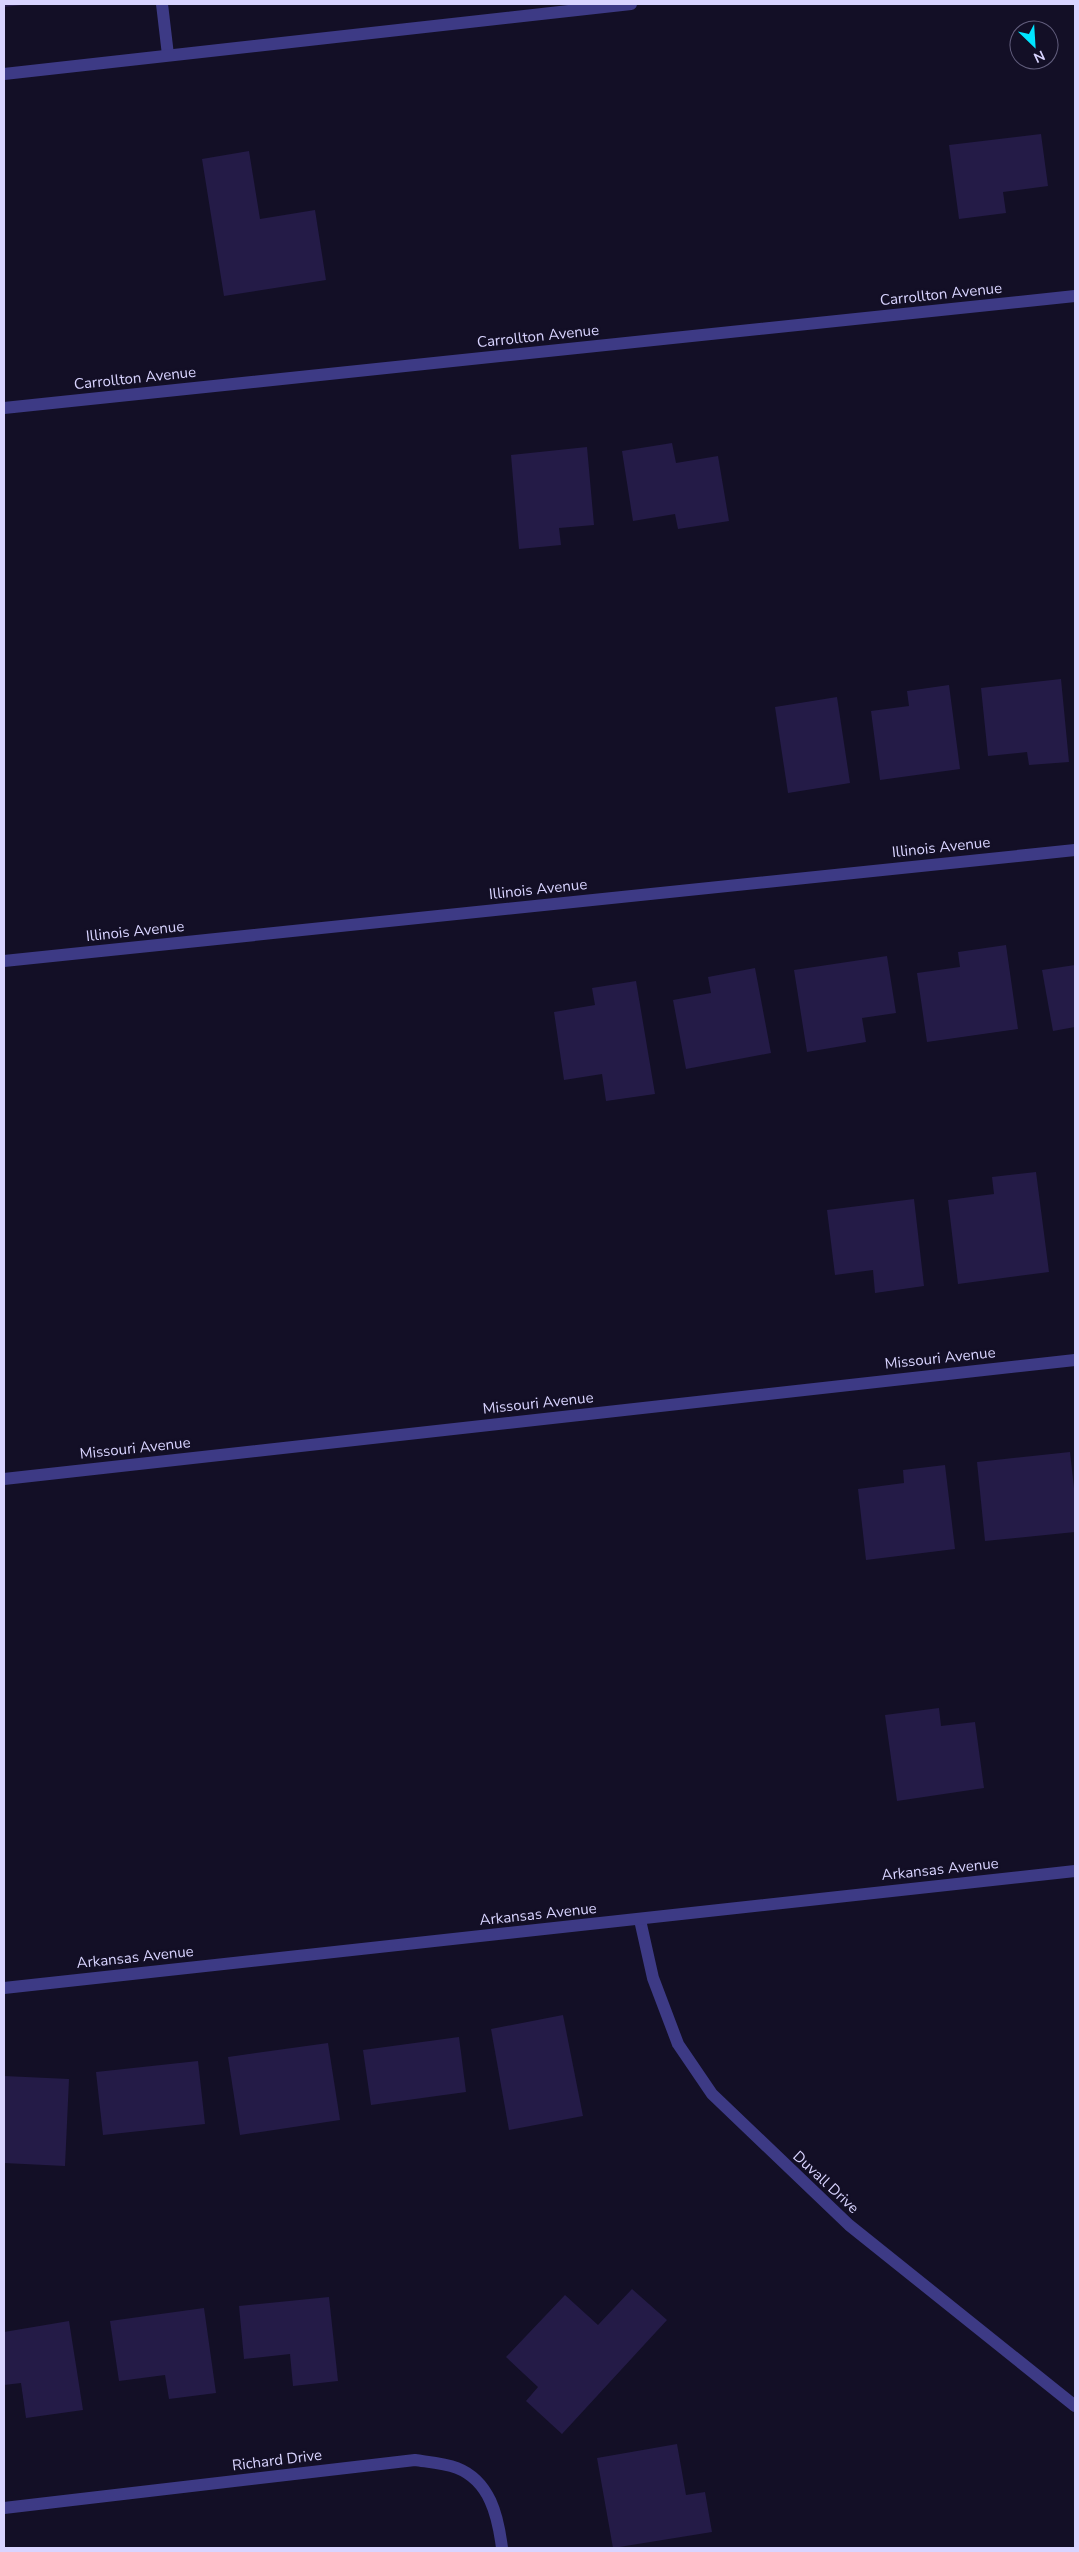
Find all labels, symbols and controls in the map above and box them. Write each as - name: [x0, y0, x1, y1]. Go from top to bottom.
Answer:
- north arrow: [1009, 20, 1059, 70]
- text: N: [1031, 46, 1048, 67]
- street label: Carrollton Avenue: [879, 278, 1003, 310]
- street label: Carrollton Avenue: [476, 320, 600, 352]
- street label: Carrollton Avenue: [73, 362, 197, 394]
- street label: Illinois Avenue: [891, 832, 991, 862]
- street label: Illinois Avenue: [488, 874, 588, 904]
- street label: Illinois Avenue: [85, 916, 185, 946]
- street label: Missouri Avenue: [884, 1342, 996, 1374]
- street label: Missouri Avenue: [482, 1387, 594, 1419]
- street label: Missouri Avenue: [79, 1432, 191, 1464]
- street label: Arkansas Avenue: [881, 1853, 999, 1885]
- street label: Arkansas Avenue: [479, 1898, 597, 1930]
- street label: Arkansas Avenue: [76, 1941, 194, 1973]
- street label: Duvall Drive: [789, 2146, 863, 2218]
- street label: Richard Drive: [231, 2445, 323, 2475]

